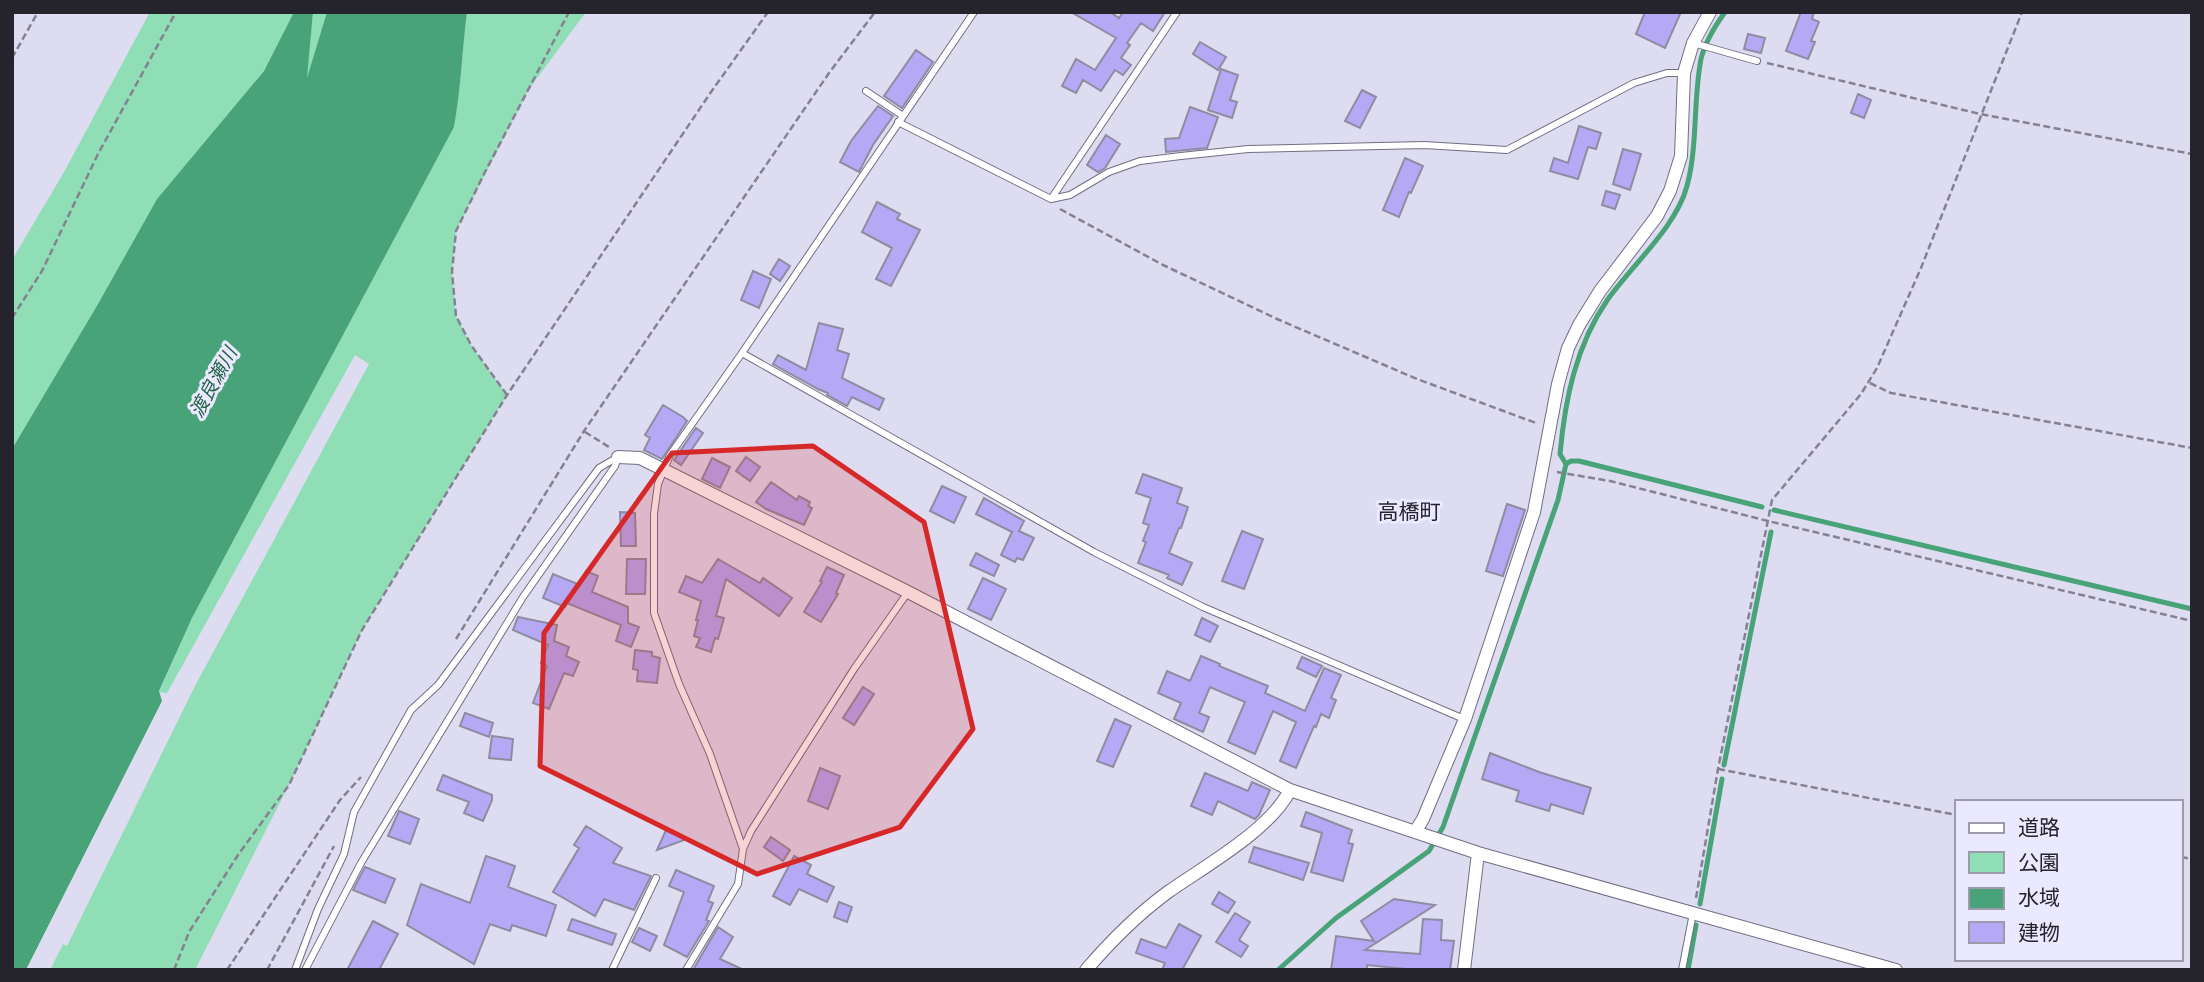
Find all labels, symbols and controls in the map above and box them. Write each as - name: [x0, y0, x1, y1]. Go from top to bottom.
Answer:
- water label: 渡良瀬川: [184, 341, 243, 421]
- district label: 高橋町: [1378, 498, 1441, 525]
- legend: [1955, 800, 2183, 961]
- text: 道路: [2018, 814, 2060, 841]
- text: 公園: [2018, 849, 2060, 876]
- text: 水域: [2018, 884, 2060, 911]
- text: 建物: [2018, 919, 2060, 946]

